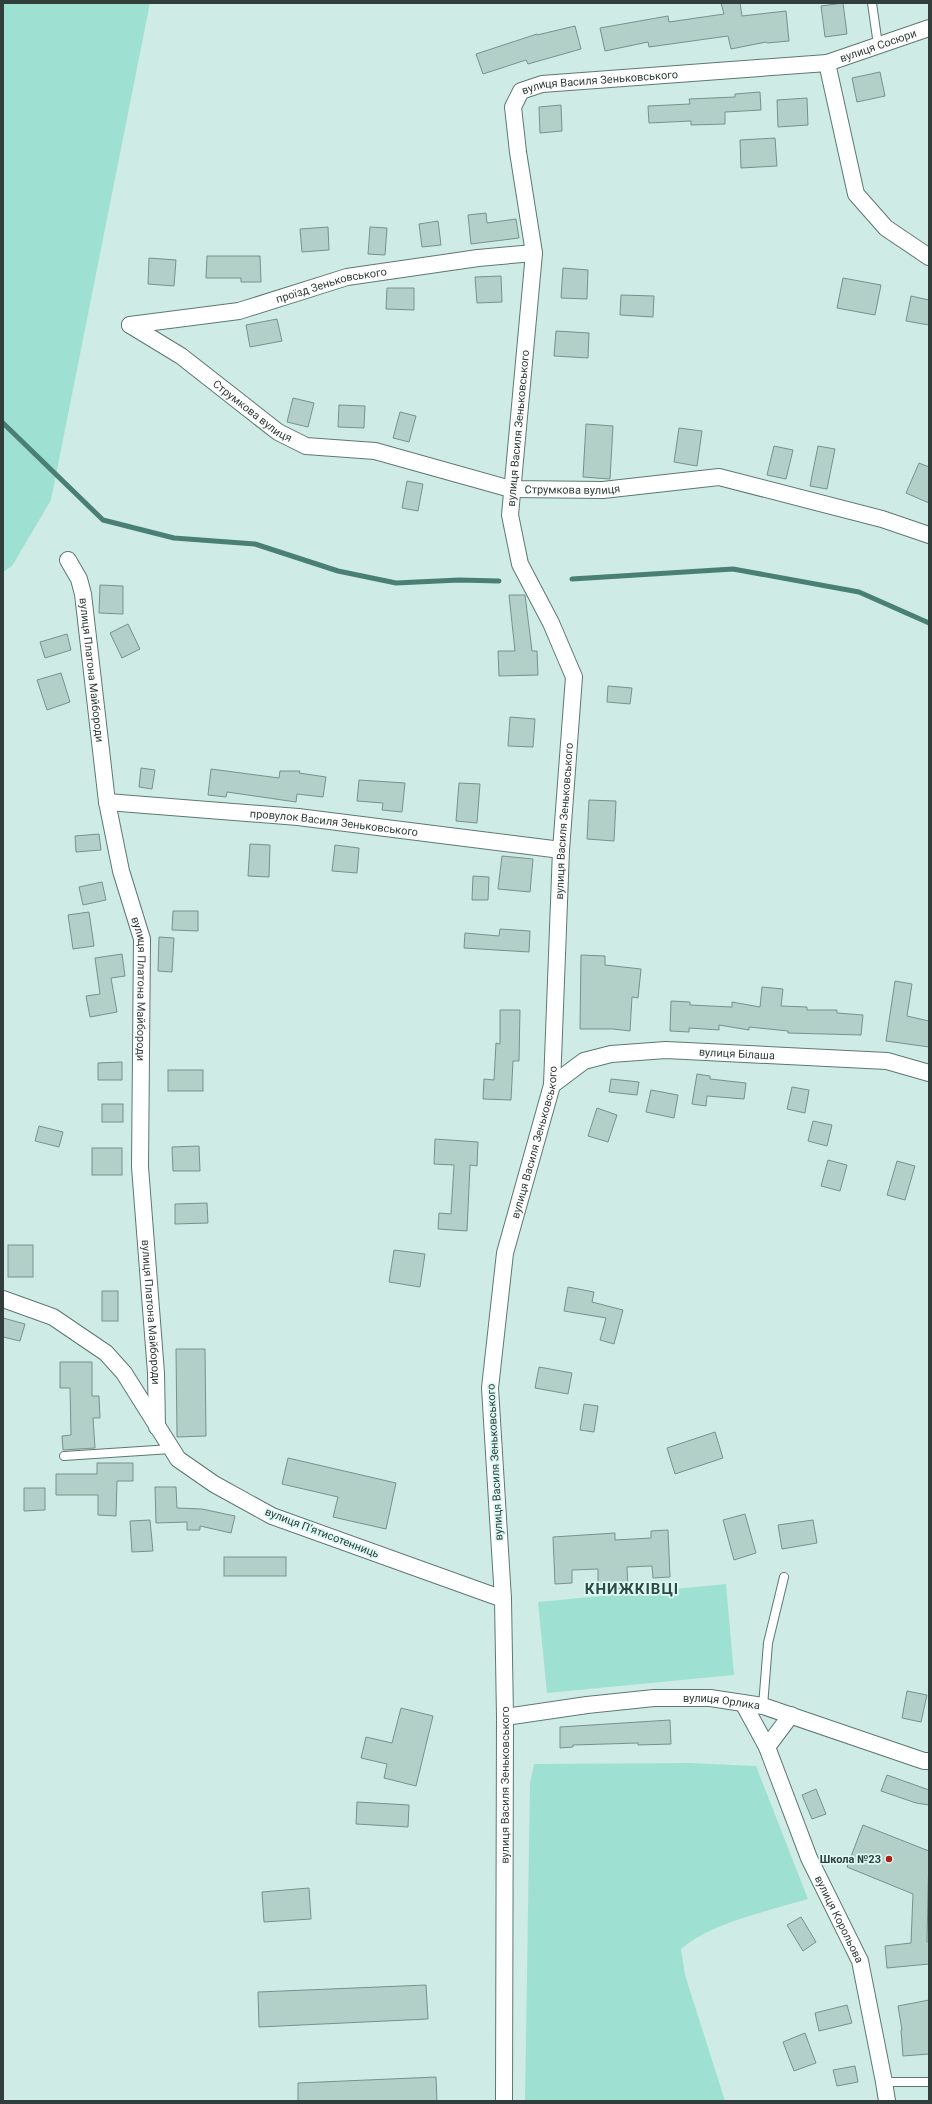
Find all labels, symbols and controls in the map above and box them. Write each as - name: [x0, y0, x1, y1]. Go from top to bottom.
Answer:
- street label: вулиця Сосюри: [838, 26, 918, 65]
- street label: вулиця Василя Зеньковського: [520, 68, 678, 97]
- street label: проїзд Зеньковського: [274, 265, 388, 306]
- street label: вулиця Василя Зеньковського: [504, 349, 532, 507]
- street label: Струмкова вулиця: [210, 377, 294, 444]
- street label: Струмкова вулиця: [524, 482, 621, 497]
- street label: вулиця Платона Майбороди: [77, 597, 107, 743]
- street label: вулиця Василя Зеньковського: [553, 742, 576, 900]
- street label: провулок Василя Зеньковського: [249, 807, 419, 839]
- street label: вулиця Платона Майбороди: [129, 915, 148, 1061]
- street label: вулиця Білаша: [699, 1045, 775, 1062]
- street label: вулиця Василя Зеньковського: [508, 1066, 559, 1220]
- street label: вулиця Платона Майбороди: [139, 1239, 163, 1385]
- street label: вулиця Василя Зеньковського: [484, 1383, 506, 1541]
- street label: вулиця Пʼятисотенниць: [263, 1505, 381, 1561]
- district label: КНИЖКІВЦІ: [585, 1580, 679, 1598]
- street label: вулиця Орлика: [683, 1691, 761, 1712]
- street label: вулиця Василя Зеньковського: [498, 1706, 512, 1864]
- place label: Школа №23: [820, 1853, 881, 1866]
- marker: Школа №23: [884, 1854, 894, 1864]
- street label: вулиця Корольова: [812, 1873, 866, 1965]

